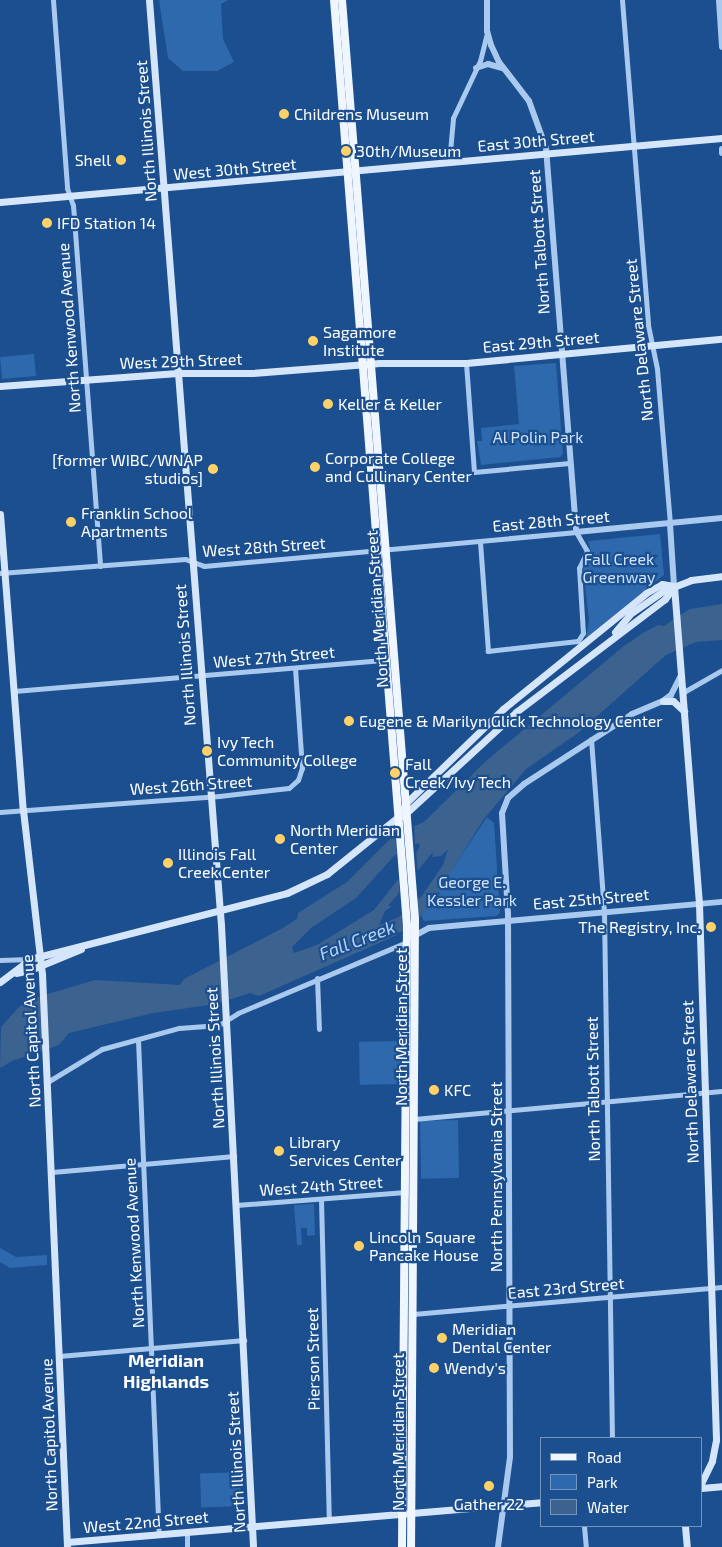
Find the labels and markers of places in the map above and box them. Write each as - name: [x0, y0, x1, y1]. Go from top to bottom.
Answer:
- place label: Childrens Museum: [294, 104, 429, 124]
- marker: Childrens Museum: [278, 108, 290, 120]
- place label: 30th/Museum: [356, 141, 461, 161]
- marker: 30th/Museum: [340, 145, 352, 157]
- place label: Shell: [75, 150, 111, 170]
- marker: Shell: [115, 154, 127, 166]
- place label: IFD Station 14: [57, 213, 156, 233]
- marker: IFD Station 14: [41, 217, 53, 229]
- place label: Sagamore Institute: [323, 322, 396, 360]
- marker: Sagamore Institute: [307, 335, 319, 347]
- place label: Keller & Keller: [338, 394, 442, 414]
- marker: Keller & Keller: [322, 398, 334, 410]
- place label: Corporate College and Cullinary Center: [325, 448, 472, 486]
- place label: [former WIBC/WNAP studios]: [52, 450, 203, 488]
- marker: Corporate College and Cullinary Center: [309, 461, 321, 473]
- marker: [former WIBC/WNAP studios]: [207, 463, 219, 475]
- place label: Franklin School Apartments: [81, 503, 193, 541]
- marker: Franklin School Apartments: [65, 516, 77, 528]
- place label: Eugene & Marilyn Glick Technology Center: [359, 711, 664, 731]
- marker: Eugene & Marilyn Glick Technology Center: [343, 715, 355, 727]
- place label: Ivy Tech Community College: [217, 732, 358, 770]
- marker: Ivy Tech Community College: [201, 745, 213, 757]
- place label: Fall Creek/Ivy Tech: [405, 754, 512, 792]
- marker: Fall Creek/Ivy Tech: [389, 767, 401, 779]
- place label: North Meridian Center: [290, 820, 400, 858]
- marker: North Meridian Center: [274, 833, 286, 845]
- place label: Illinois Fall Creek Center: [178, 844, 270, 882]
- marker: Illinois Fall Creek Center: [162, 857, 174, 869]
- place label: The Registry, Inc.: [578, 917, 701, 937]
- marker: The Registry, Inc.: [705, 921, 717, 933]
- place label: KFC: [444, 1080, 471, 1100]
- marker: KFC: [428, 1084, 440, 1096]
- place label: Library Services Center: [289, 1132, 402, 1170]
- marker: Library Services Center: [273, 1145, 285, 1157]
- place label: Lincoln Square Pancake House: [369, 1227, 479, 1265]
- marker: Lincoln Square Pancake House: [353, 1240, 365, 1252]
- place label: Meridian Dental Center: [452, 1319, 552, 1357]
- marker: Meridian Dental Center: [436, 1332, 448, 1344]
- place label: Wendy's: [444, 1358, 506, 1378]
- marker: Wendy's: [428, 1362, 440, 1374]
- marker: Gather 22: [483, 1480, 495, 1492]
- place label: Gather 22: [454, 1494, 524, 1514]

